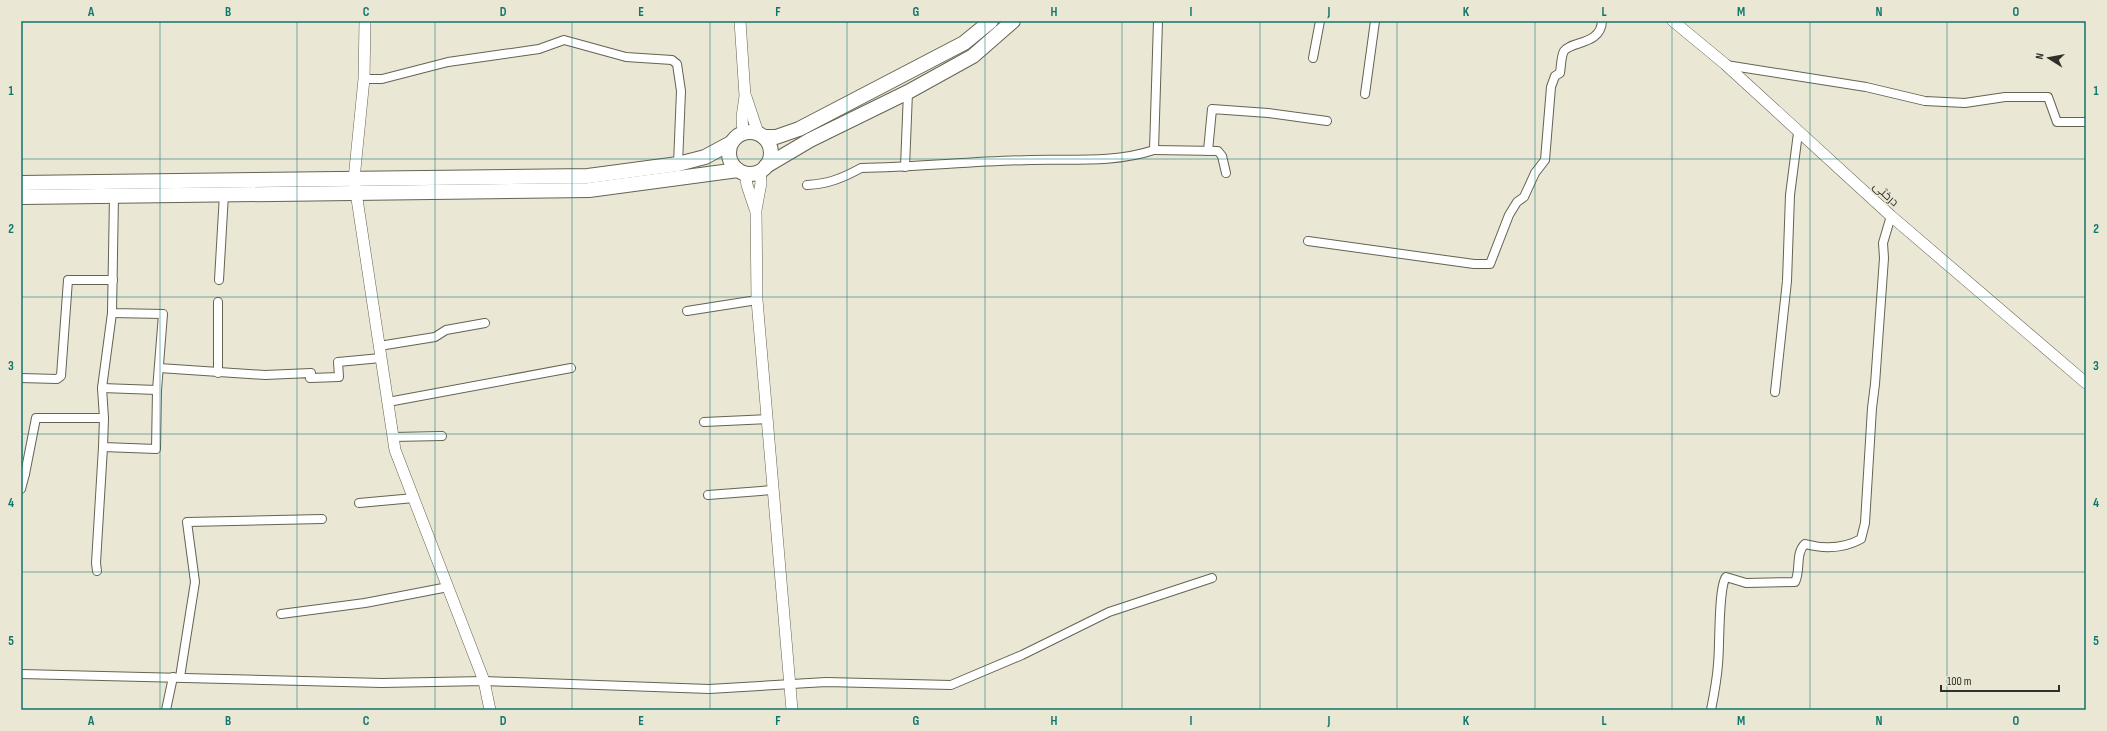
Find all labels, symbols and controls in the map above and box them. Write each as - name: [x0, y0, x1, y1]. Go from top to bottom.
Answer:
- text: A: [87, 4, 95, 20]
- text: B: [225, 4, 231, 20]
- text: C: [363, 4, 370, 20]
- text: D: [500, 4, 507, 20]
- text: E: [638, 4, 644, 20]
- text: F: [775, 4, 781, 20]
- text: G: [913, 4, 920, 20]
- text: H: [1051, 4, 1058, 20]
- text: I: [1190, 4, 1193, 20]
- text: J: [1327, 4, 1331, 20]
- text: K: [1463, 4, 1470, 20]
- text: L: [1601, 4, 1607, 20]
- text: M: [1737, 4, 1745, 20]
- text: N: [1876, 4, 1883, 20]
- text: O: [2013, 4, 2020, 20]
- north arrow: [2029, 38, 2069, 78]
- text: N: [2033, 52, 2047, 60]
- text: 1: [8, 83, 14, 99]
- text: 1: [2093, 83, 2099, 99]
- street label: درختی: [1870, 179, 1902, 210]
- text: 2: [8, 221, 14, 237]
- text: 2: [2093, 221, 2099, 237]
- text: 3: [8, 358, 14, 374]
- text: 3: [2093, 358, 2099, 374]
- text: 4: [8, 495, 14, 511]
- text: 4: [2093, 495, 2099, 511]
- text: 5: [8, 633, 14, 649]
- text: 5: [2093, 633, 2099, 649]
- scale bar: [1941, 667, 2059, 693]
- text: 100 m: [1947, 674, 1972, 689]
- text: A: [87, 713, 95, 729]
- text: B: [225, 713, 231, 729]
- text: C: [363, 713, 370, 729]
- text: D: [500, 713, 507, 729]
- text: E: [638, 713, 644, 729]
- text: F: [775, 713, 781, 729]
- text: G: [913, 713, 920, 729]
- text: H: [1051, 713, 1058, 729]
- text: I: [1190, 713, 1193, 729]
- text: J: [1327, 713, 1331, 729]
- text: K: [1463, 713, 1470, 729]
- text: L: [1601, 713, 1607, 729]
- text: M: [1737, 713, 1745, 729]
- text: N: [1876, 713, 1883, 729]
- text: O: [2013, 713, 2020, 729]

